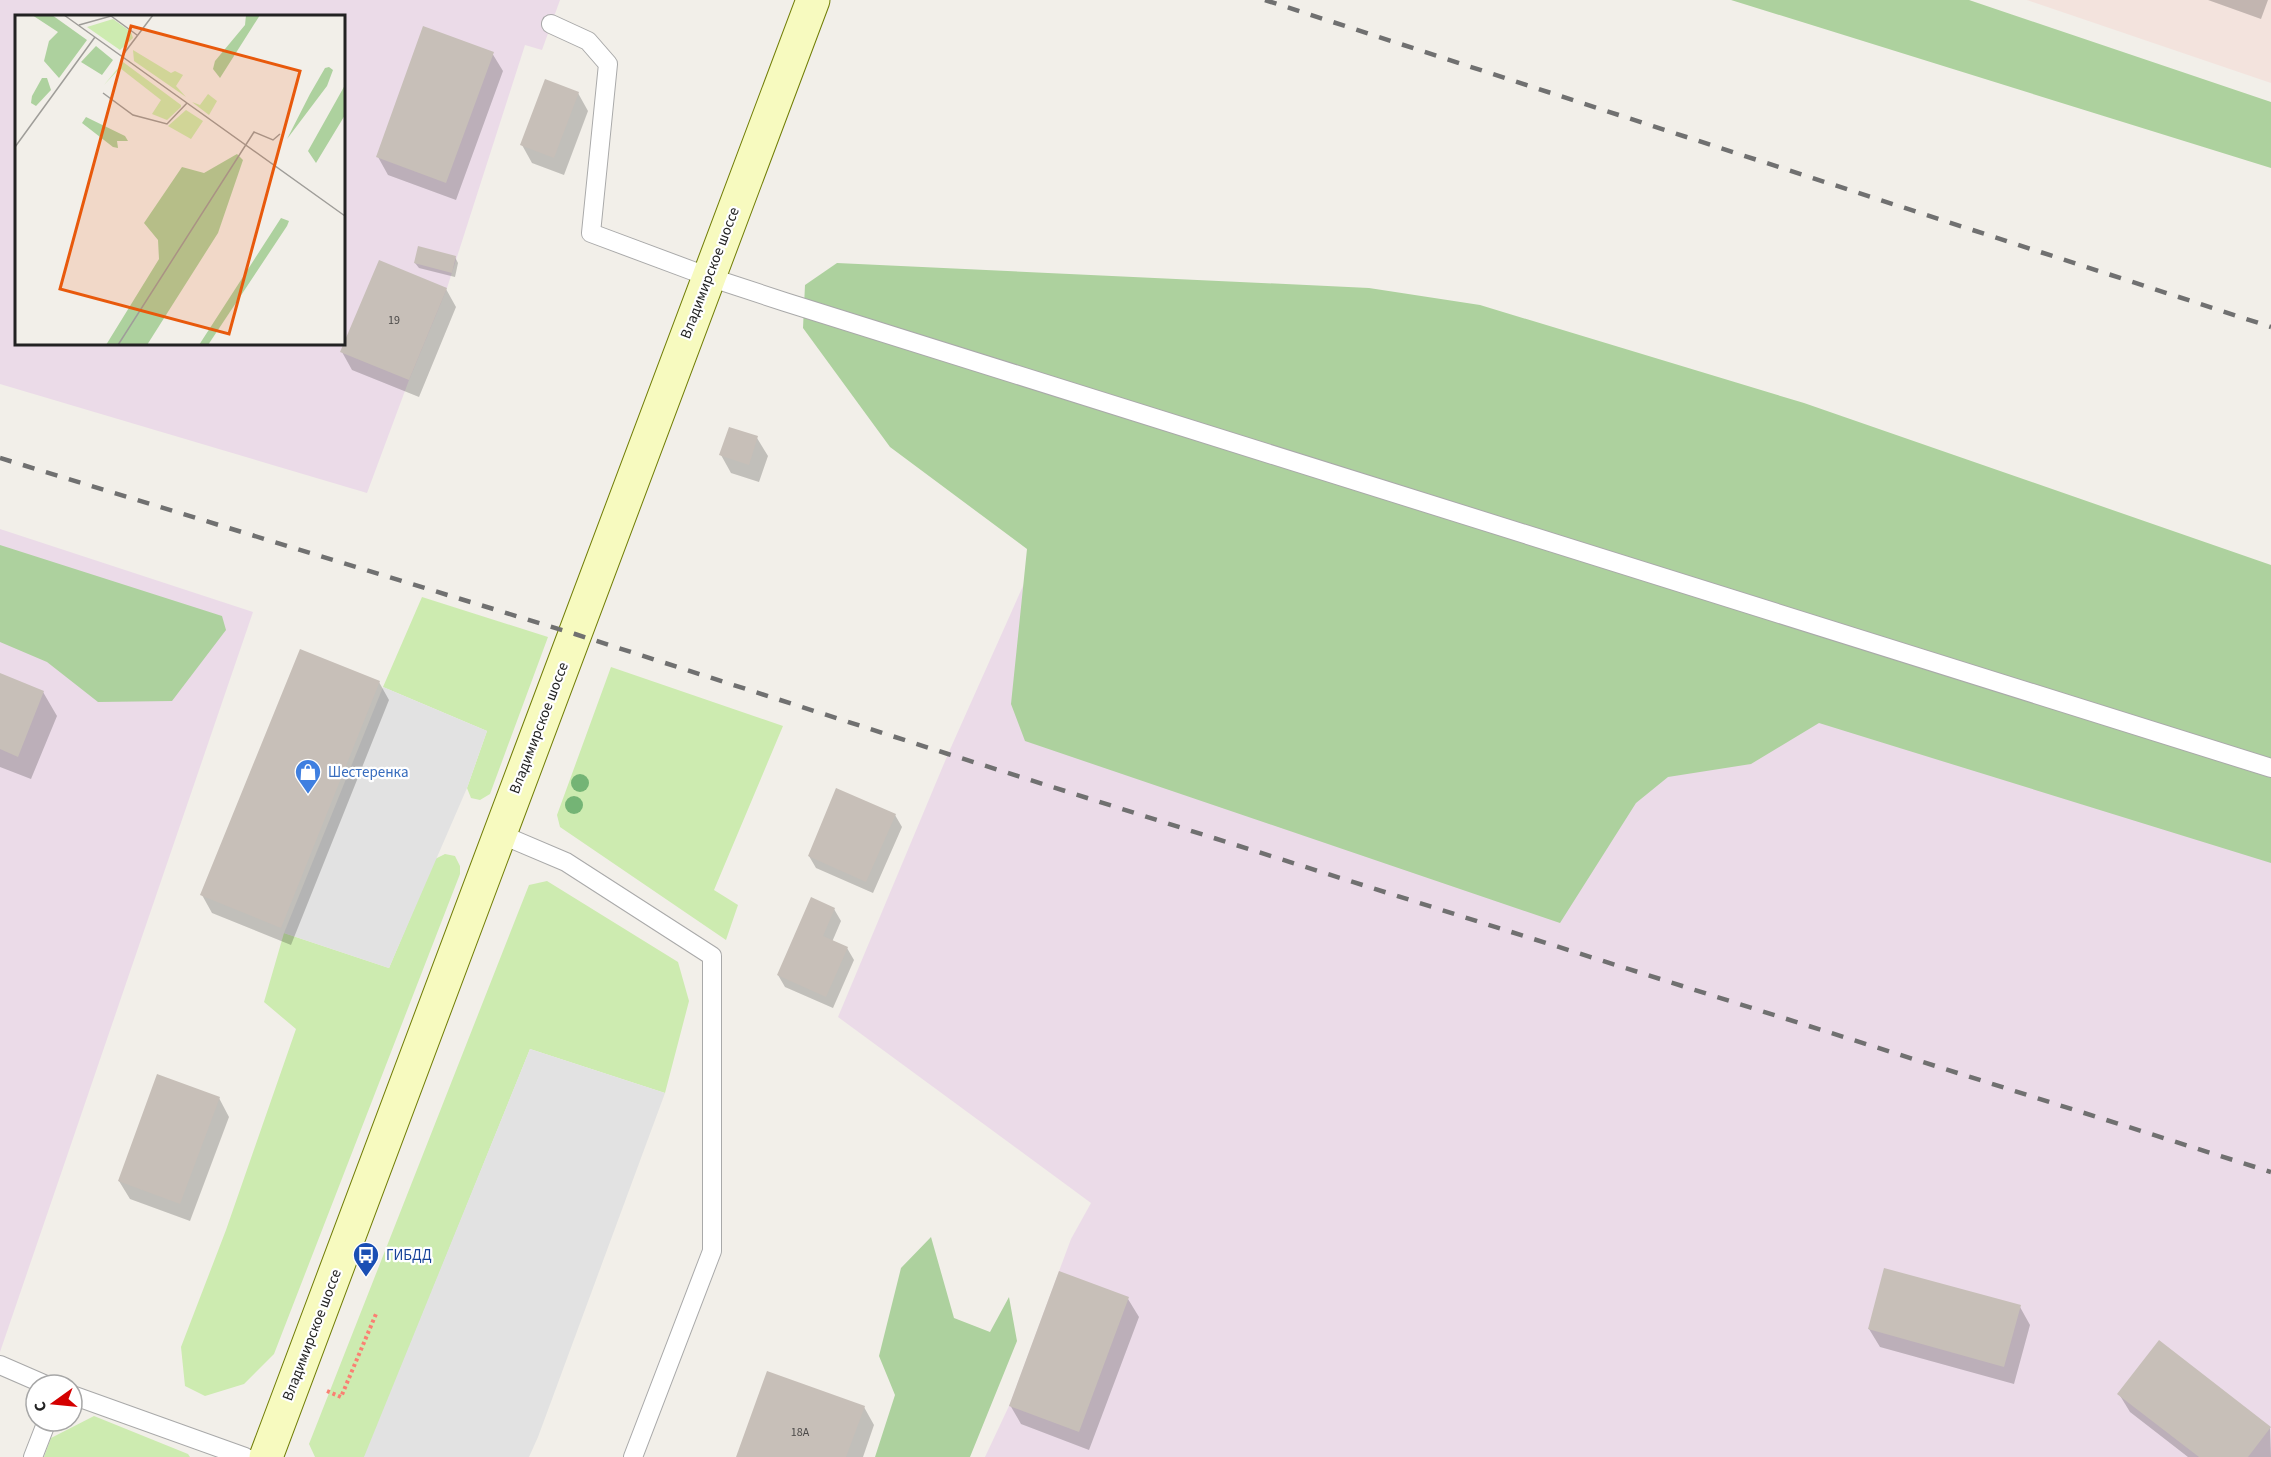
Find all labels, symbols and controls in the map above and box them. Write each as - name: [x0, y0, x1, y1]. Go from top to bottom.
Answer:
- inset map: [15, 15, 345, 345]
- street label: Владимирское шоссе: [675, 204, 745, 342]
- house number: 19: [388, 312, 400, 329]
- street label: Владимирское шоссе: [504, 659, 574, 797]
- shop icon: Шестеренка: [293, 757, 323, 795]
- place label: Шестеренка: [328, 762, 408, 783]
- bus stop icon: ГИБДД: [351, 1240, 381, 1278]
- place label: ГИБДД: [386, 1245, 432, 1266]
- street label: Владимирское шоссе: [277, 1266, 347, 1404]
- north arrow: [24, 1373, 84, 1433]
- text: С: [29, 1399, 52, 1414]
- house number: 18А: [791, 1424, 810, 1441]

